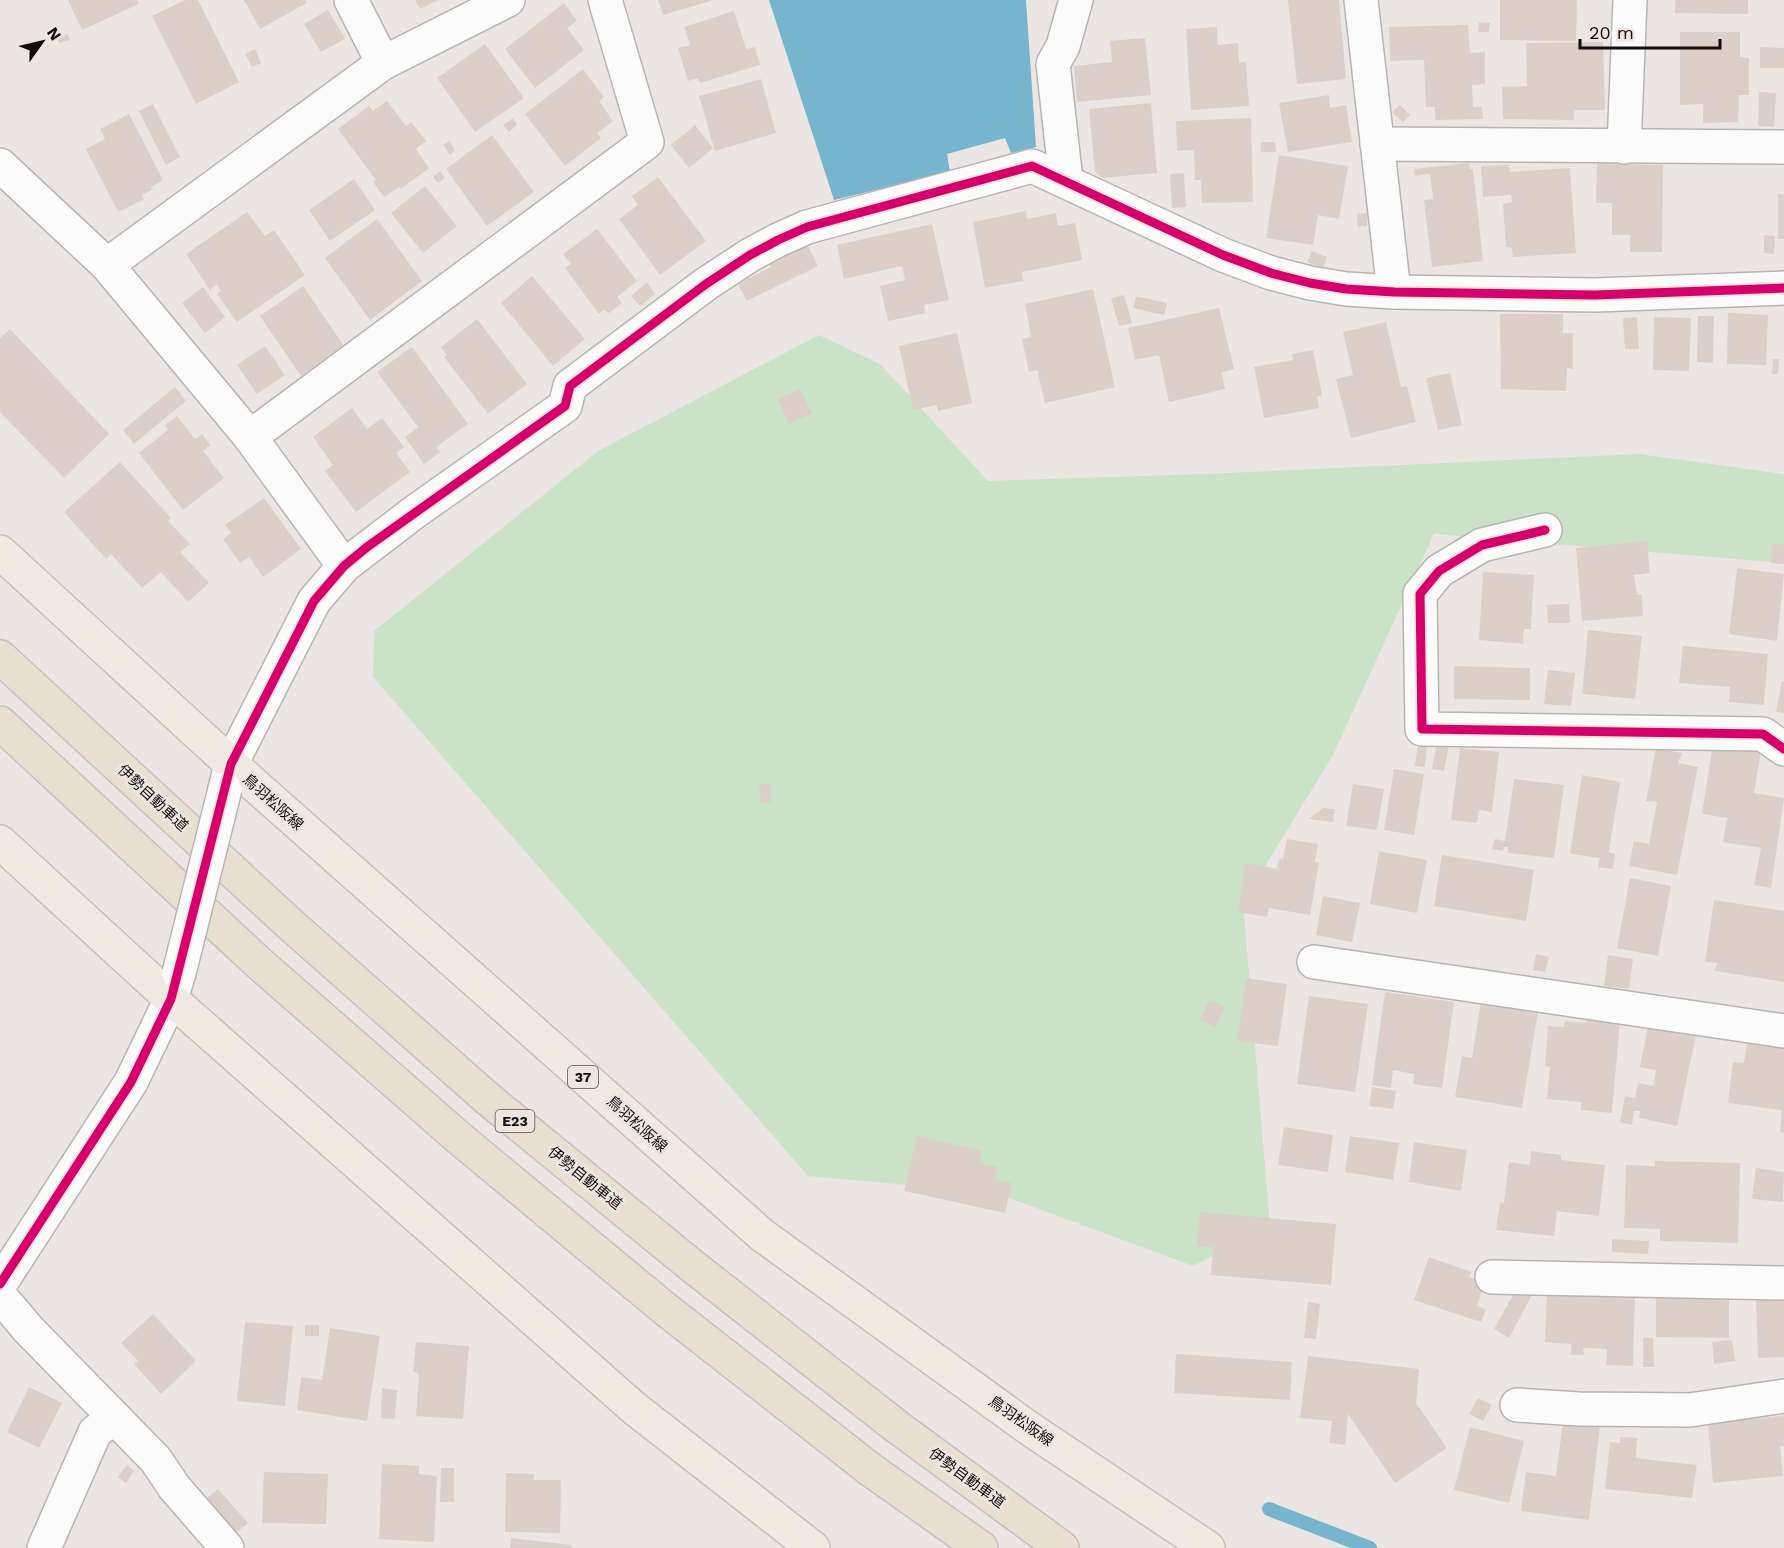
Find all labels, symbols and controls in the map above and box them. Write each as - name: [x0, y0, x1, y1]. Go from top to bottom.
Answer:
- north arrow: [12, 12, 72, 72]
- scale bar: [1580, 12, 1720, 50]
- text: 20 m: [1589, 22, 1634, 43]
- text: N: [43, 24, 65, 44]
- street label: 伊勢自動車道: [114, 761, 192, 835]
- street label: 鳥羽松阪線: [239, 770, 307, 834]
- road number: 37: [568, 1066, 598, 1088]
- street label: 鳥羽松阪線: [603, 1092, 671, 1156]
- road number: E23: [496, 1110, 534, 1132]
- street label: 伊勢自動車道: [544, 1143, 626, 1213]
- street label: 鳥羽松阪線: [985, 1392, 1057, 1450]
- street label: 伊勢自動車道: [925, 1444, 1009, 1512]

